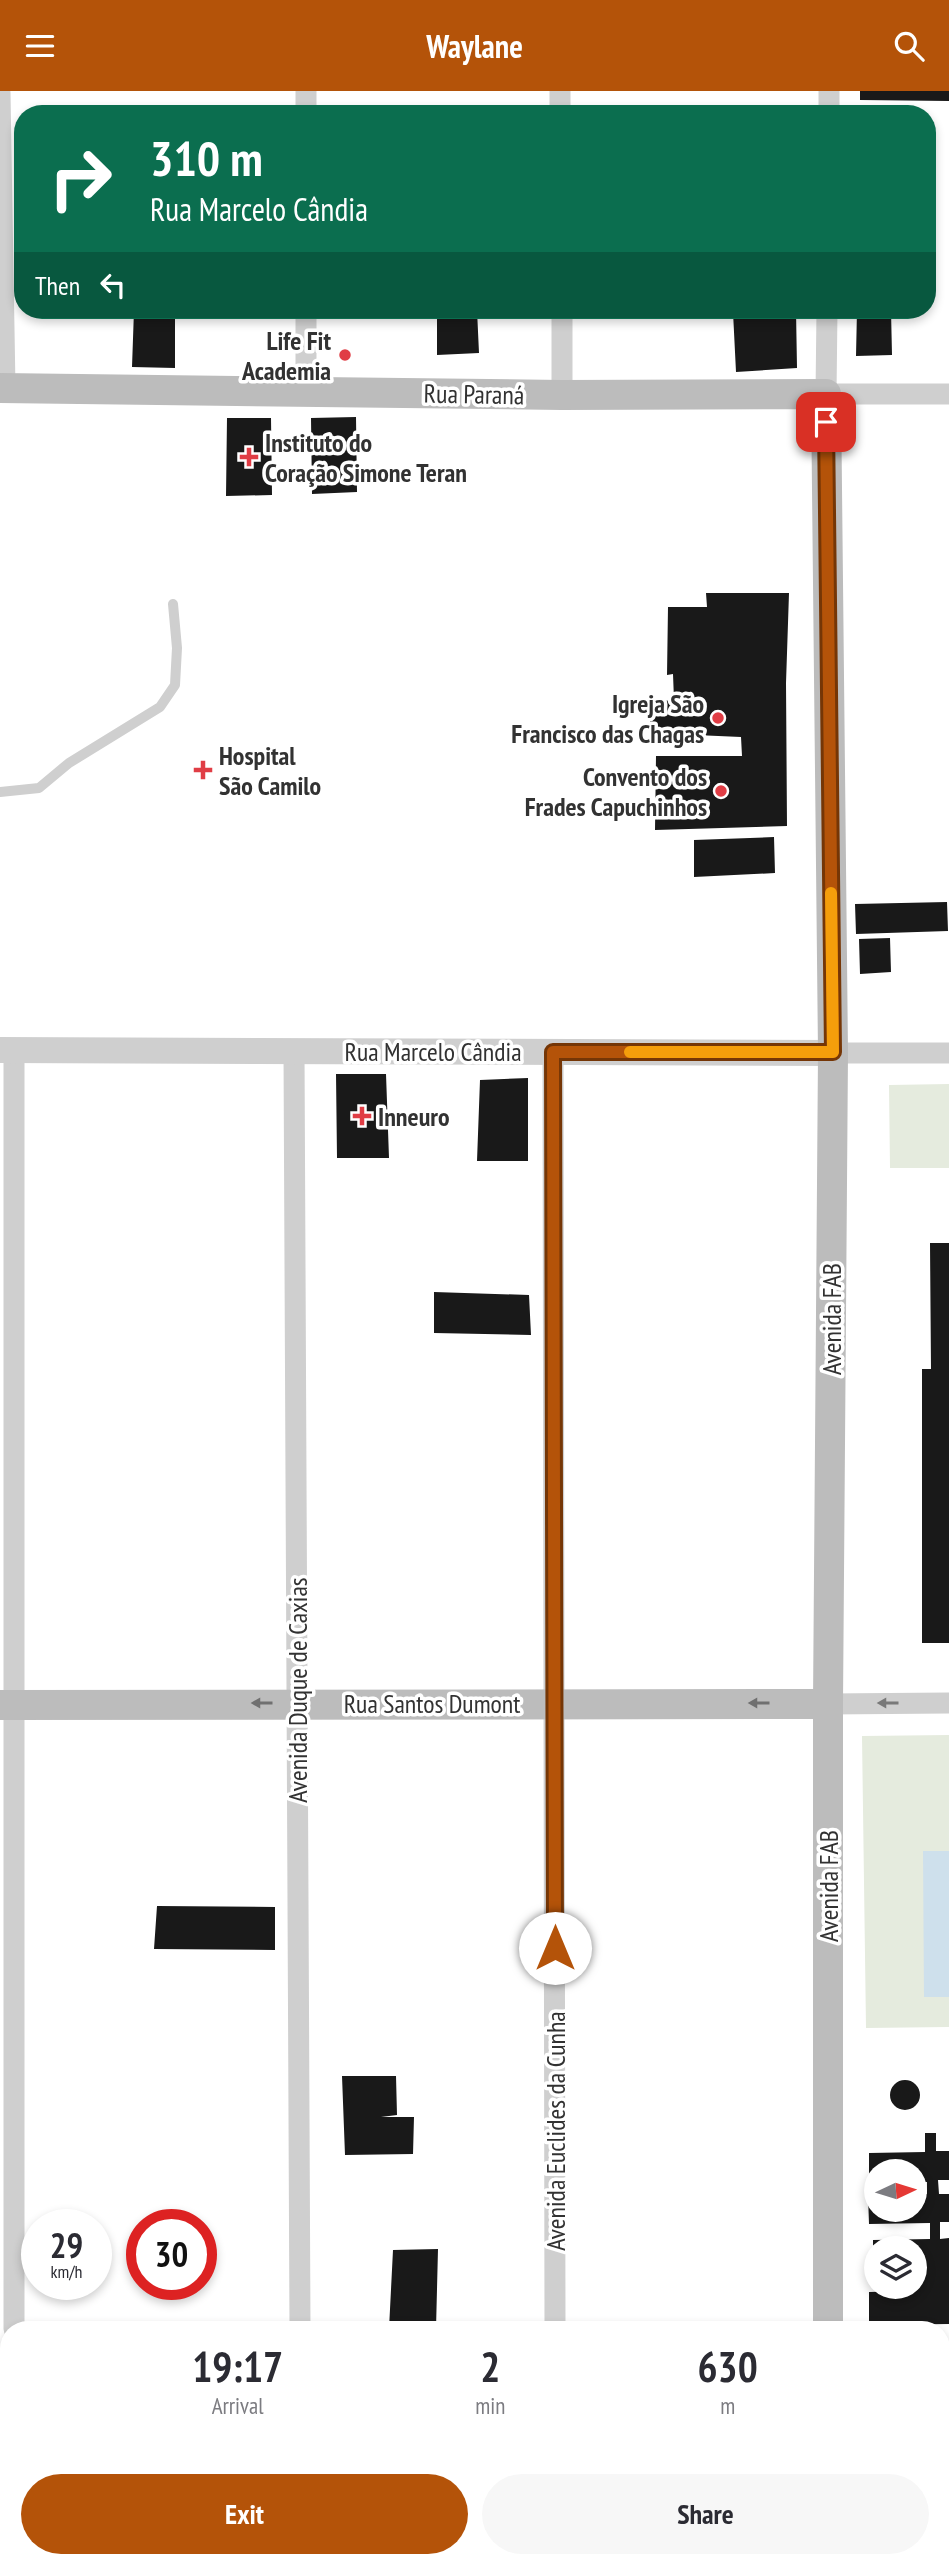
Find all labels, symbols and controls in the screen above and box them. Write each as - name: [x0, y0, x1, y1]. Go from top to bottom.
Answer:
- text: Waylane: [426, 25, 523, 67]
- icon: menu: [21, 27, 59, 65]
- icon: search: [890, 27, 928, 65]
- text: 310 m: [150, 126, 263, 190]
- icon: right: [35, 133, 126, 224]
- text: Rua Marcelo Cândia: [150, 188, 368, 230]
- icon: left: [94, 266, 132, 304]
- text: Then: [35, 269, 80, 302]
- place label: Life Fit Academia: [241, 324, 331, 387]
- marker: Life Fit Academia: [337, 347, 353, 363]
- street label: Rua Paraná: [423, 377, 525, 411]
- pin: [796, 392, 856, 452]
- icon: arrive: [807, 403, 845, 441]
- place label: Instituto do Coração Simone Teran: [265, 426, 467, 489]
- marker: Instituto do Coração Simone Teran: [239, 447, 259, 467]
- place label: Igreja São Francisco das Chagas: [511, 687, 704, 750]
- marker: Igreja São Francisco das Chagas: [710, 710, 726, 726]
- place label: Hospital São Camilo: [219, 739, 321, 802]
- marker: Hospital São Camilo: [193, 760, 213, 780]
- place label: Convento dos Frades Capuchinhos: [525, 760, 707, 823]
- marker: Convento dos Frades Capuchinhos: [713, 783, 729, 799]
- street label: Rua Marcelo Cândia: [344, 1035, 522, 1068]
- place label: Inneuro: [378, 1100, 449, 1133]
- marker: Inneuro: [352, 1106, 372, 1126]
- street label: Avenida FAB: [815, 1263, 848, 1375]
- street label: Avenida Duque de Caxias: [281, 1577, 314, 1803]
- street label: Rua Santos Dumont: [344, 1687, 520, 1720]
- one-way arrow: [748, 1697, 770, 1709]
- one-way arrow: [877, 1697, 899, 1709]
- one-way arrow: [251, 1698, 273, 1709]
- street label: Avenida FAB: [812, 1830, 845, 1942]
- position arrow: [518, 1911, 592, 1985]
- street label: Avenida Euclides da Cunha: [539, 2011, 572, 2251]
- north arrow: [864, 2159, 928, 2223]
- map controls: [864, 2159, 927, 2299]
- speed limit sign: 30: [126, 2209, 217, 2300]
- text: 29: [50, 2222, 83, 2268]
- button: layers: [864, 2236, 927, 2299]
- text: km/h: [51, 2260, 82, 2283]
- text: 19:17: [192, 2339, 283, 2394]
- text: 2: [480, 2339, 500, 2394]
- text: 630: [698, 2339, 758, 2394]
- text: Arrival: [212, 2391, 264, 2420]
- text: min: [475, 2391, 505, 2420]
- text: m: [720, 2391, 735, 2420]
- button: Exit: [21, 2474, 468, 2554]
- button: Share: [482, 2474, 929, 2554]

